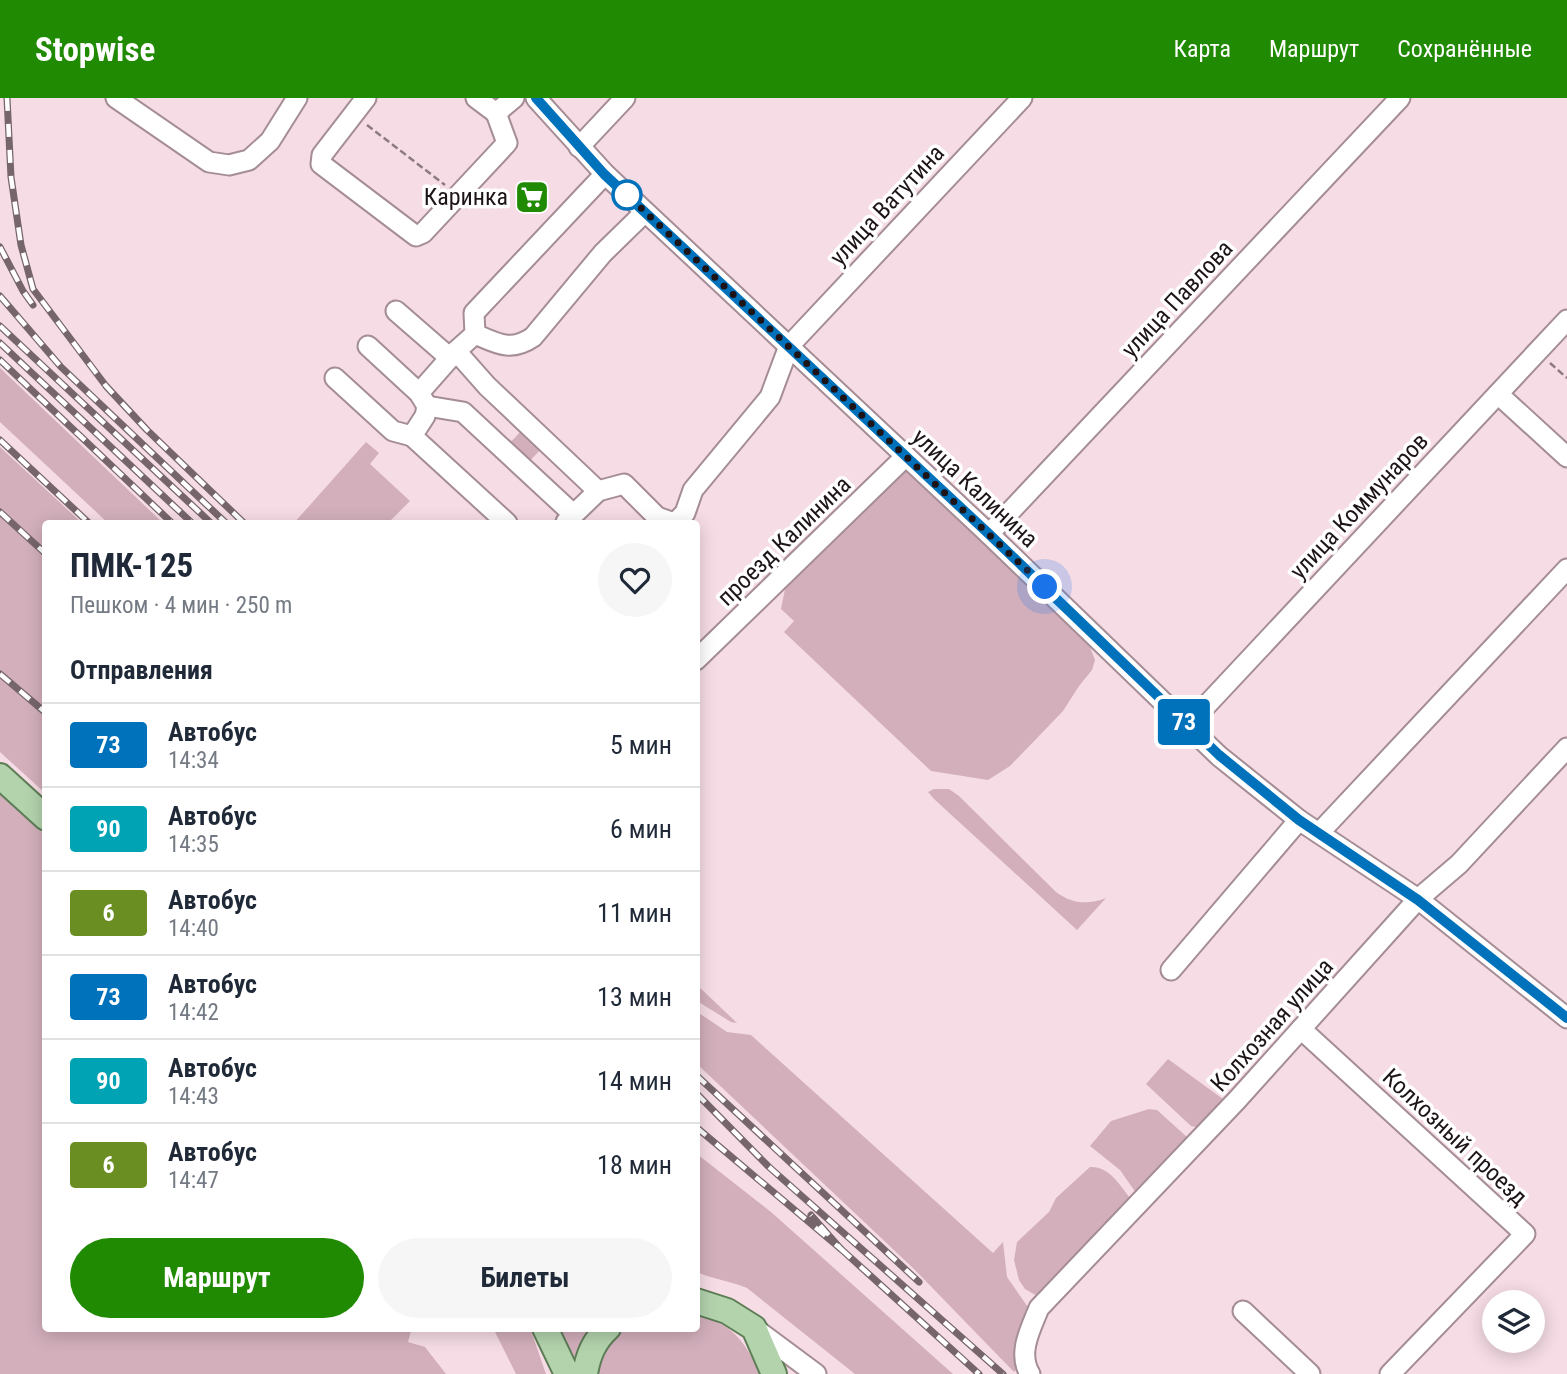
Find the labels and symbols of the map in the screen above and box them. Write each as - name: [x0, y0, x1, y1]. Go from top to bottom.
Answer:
- street label: улица Ватутина: [824, 139, 950, 271]
- supermarket icon: Каринка: [513, 178, 551, 216]
- unlabelled marker: [612, 180, 642, 210]
- place label: Каринка: [424, 183, 508, 211]
- street label: улица Павлова: [1116, 235, 1238, 363]
- street label: улица Калинина: [907, 423, 1043, 553]
- street label: улица Коммунаров: [1284, 427, 1434, 585]
- street label: проезд Калинина: [712, 470, 856, 612]
- your location: [1027, 569, 1062, 604]
- line badge: 73: [1152, 699, 1216, 745]
- street label: Колхозная улица: [1205, 953, 1339, 1097]
- street label: Колхозный проезд: [1377, 1063, 1533, 1211]

